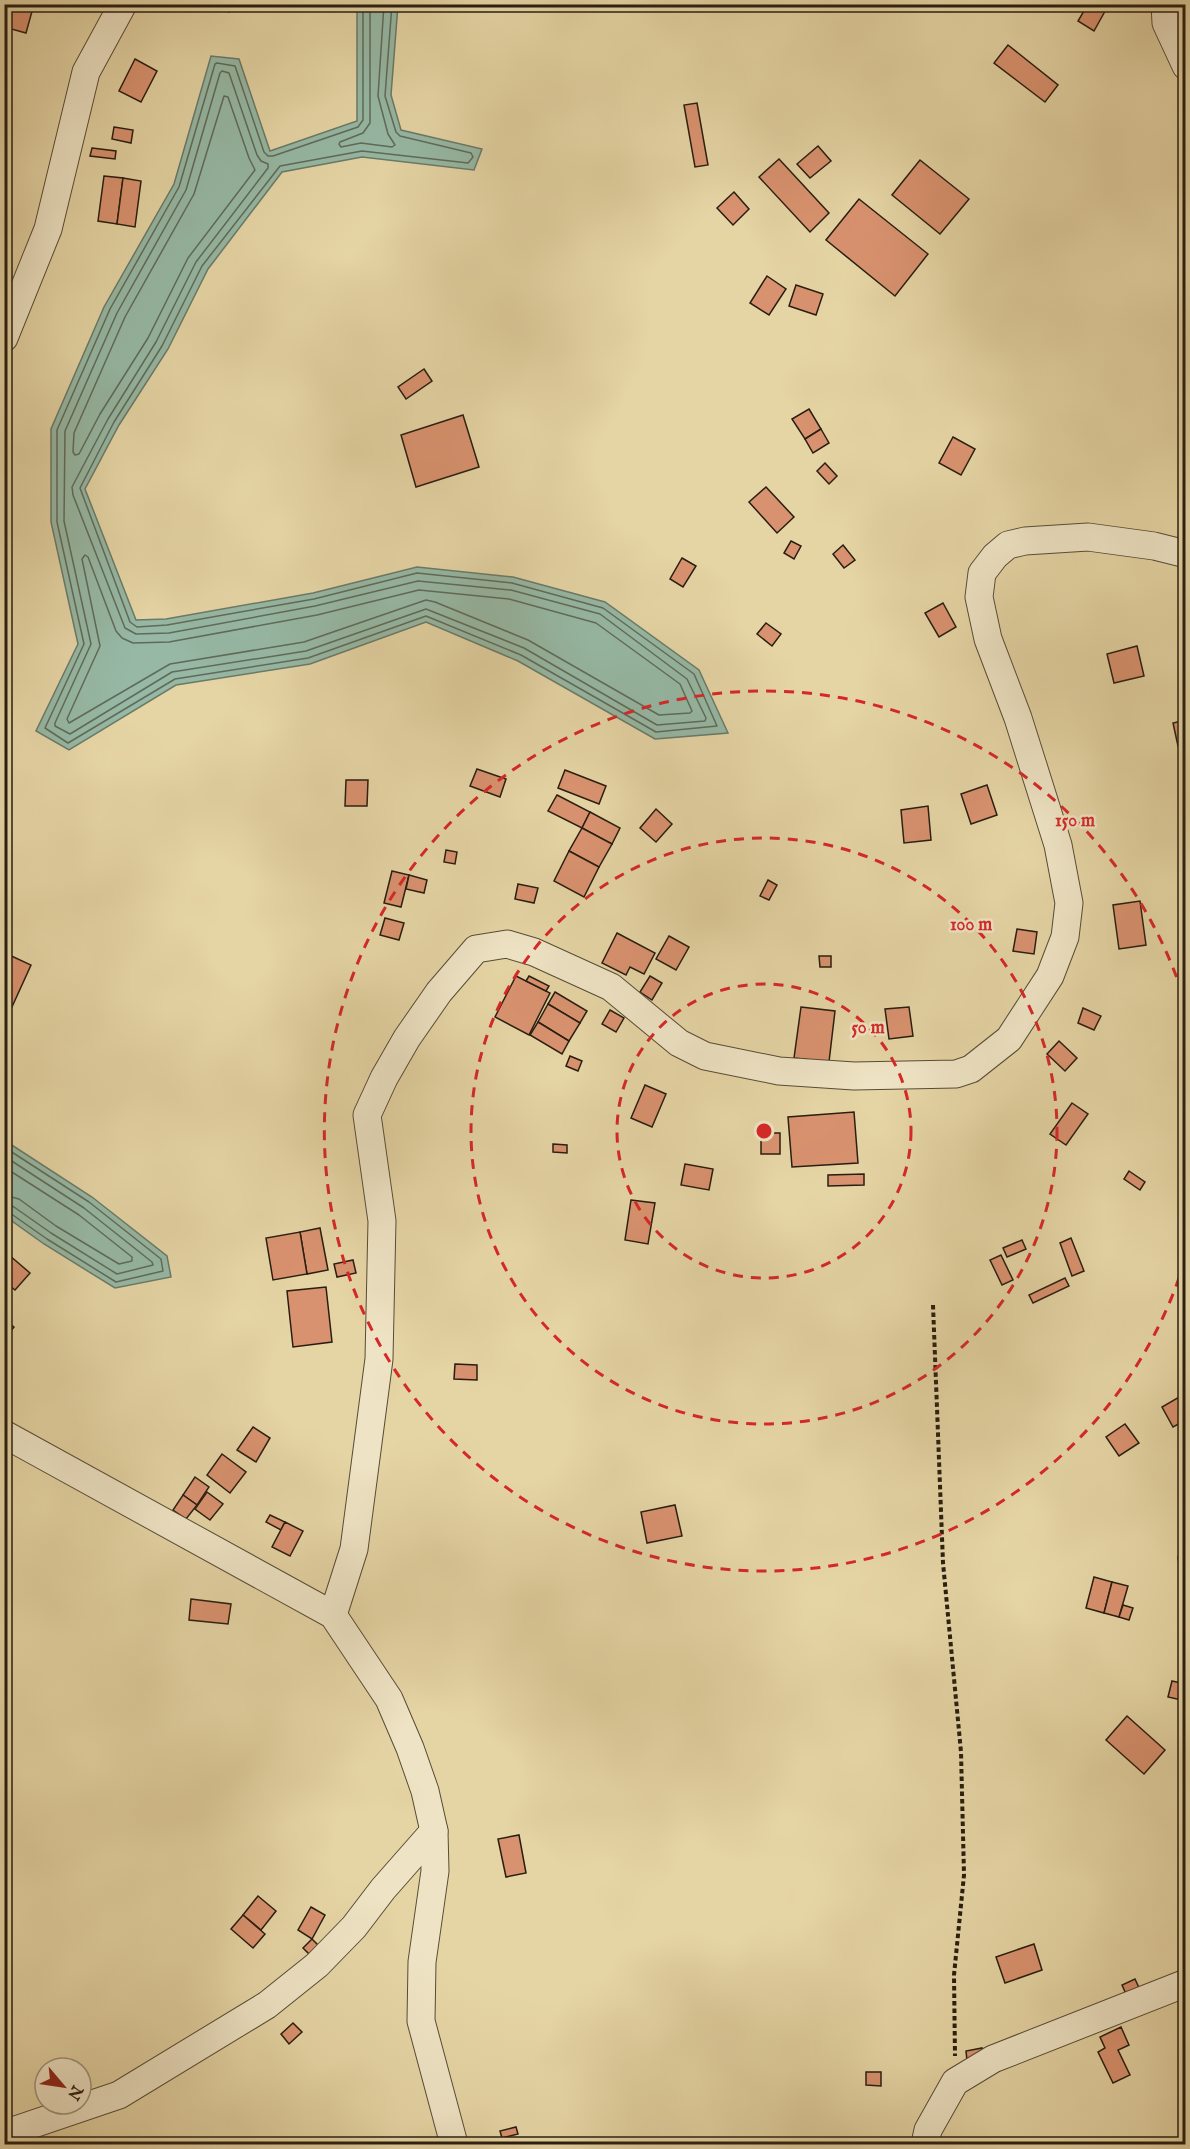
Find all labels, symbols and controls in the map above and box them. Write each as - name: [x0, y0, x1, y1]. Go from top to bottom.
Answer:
- text: 150 m: [1055, 810, 1095, 833]
- text: 100 m: [950, 914, 992, 937]
- text: 50 m: [851, 1017, 885, 1040]
- centre of rings: [754, 1121, 774, 1141]
- north arrow: [33, 2056, 93, 2116]
- text: N: [62, 2081, 87, 2103]

